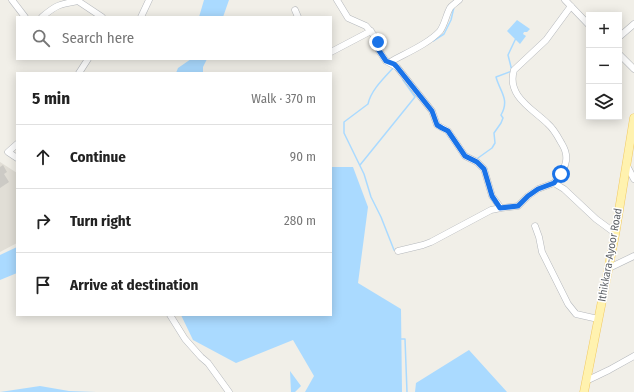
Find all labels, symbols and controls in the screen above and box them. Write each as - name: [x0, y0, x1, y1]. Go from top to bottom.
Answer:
- map controls: [586, 12, 622, 120]
- button: +: [586, 12, 622, 48]
- search box: [16, 16, 332, 60]
- icon: search: [30, 27, 52, 49]
- text: Search here: [62, 29, 134, 47]
- route end: [369, 33, 387, 51]
- button: −: [586, 48, 622, 84]
- button: layers: [586, 84, 622, 120]
- text: 5 min: [32, 88, 70, 109]
- text: Walk · 370 m: [251, 91, 316, 106]
- icon: ahead: [32, 146, 54, 168]
- text: Continue: [70, 148, 126, 166]
- text: 90 m: [290, 149, 316, 164]
- route start: [552, 165, 570, 183]
- street label: Ithikkara-Ayoor Road: [595, 207, 625, 303]
- icon: right: [32, 210, 54, 232]
- text: Turn right: [70, 212, 131, 230]
- text: 280 m: [284, 213, 316, 228]
- icon: arrive: [32, 274, 54, 296]
- text: Arrive at destination: [70, 276, 198, 294]

